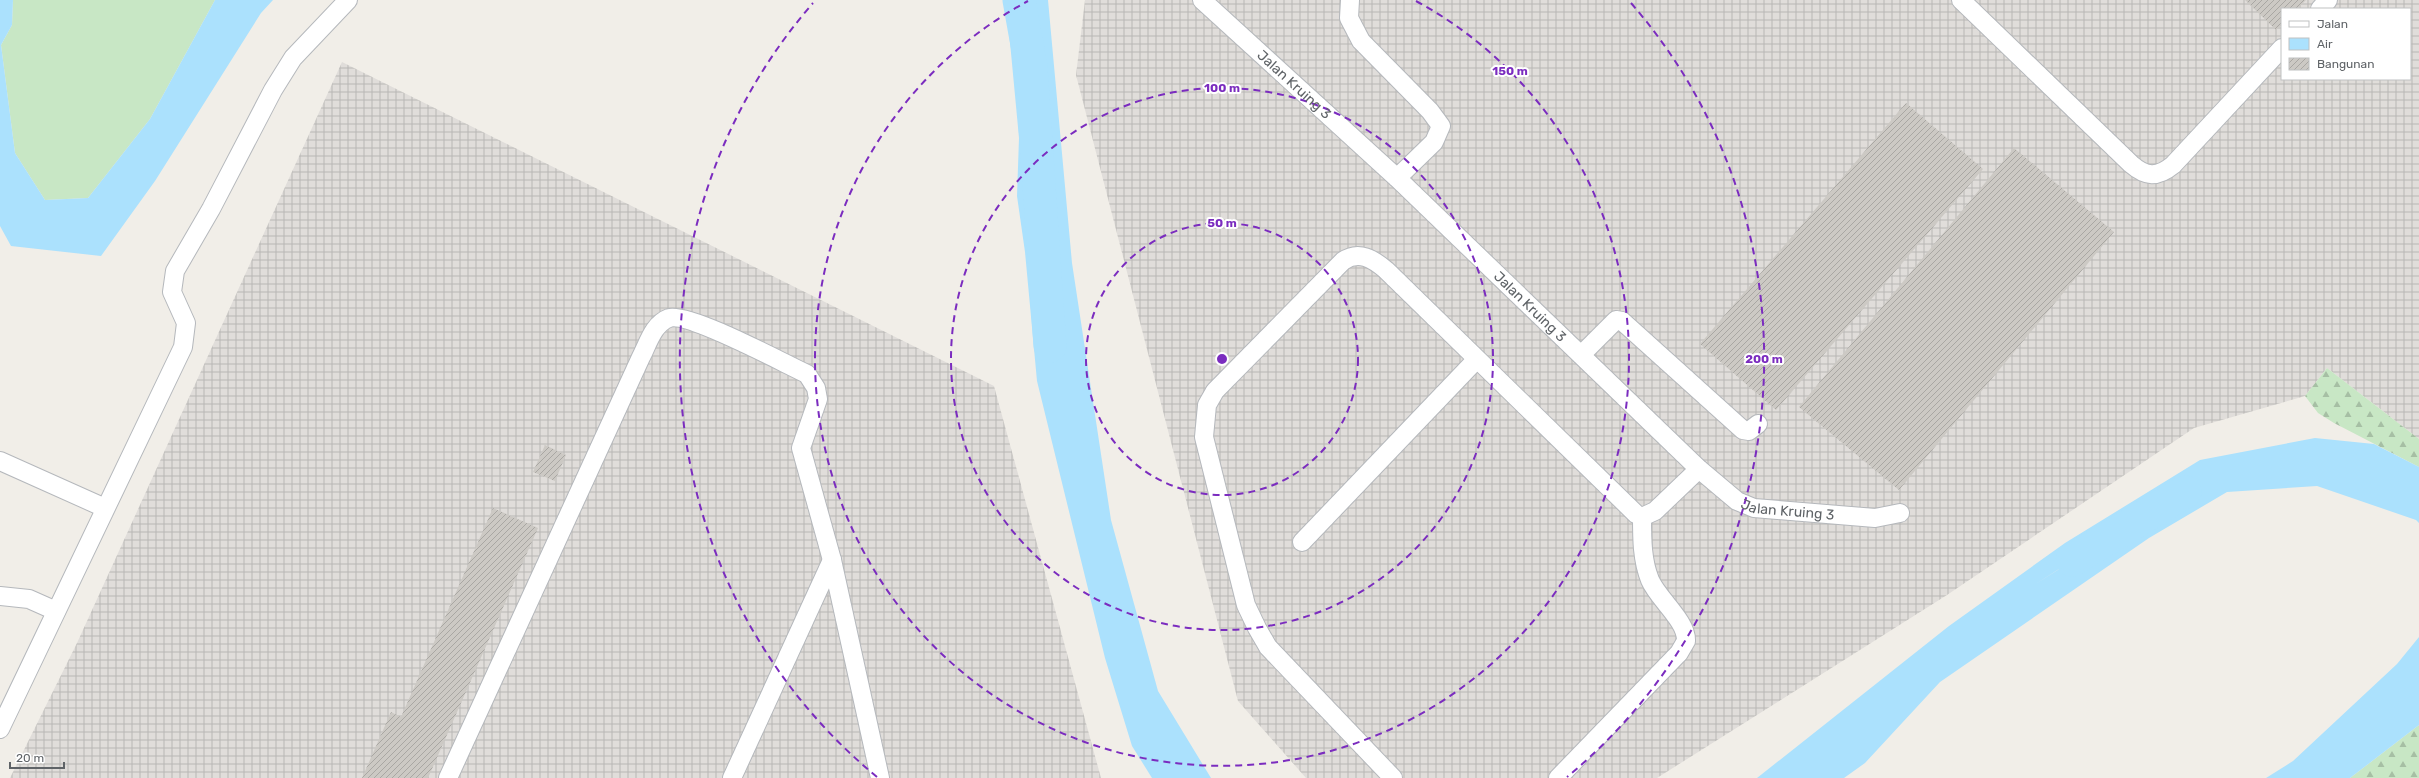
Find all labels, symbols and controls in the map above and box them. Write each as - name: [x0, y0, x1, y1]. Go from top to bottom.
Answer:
- legend: [2281, 8, 2411, 80]
- text: Jalan: [2317, 17, 2348, 31]
- text: Air: [2317, 37, 2333, 51]
- street label: Jalan Kruing 3: [1254, 47, 1334, 123]
- text: Bangunan: [2317, 57, 2374, 71]
- text: 150 m: [1492, 64, 1528, 78]
- text: 100 m: [1204, 81, 1240, 95]
- text: 50 m: [1207, 216, 1237, 230]
- street label: Jalan Kruing 3: [1490, 268, 1570, 345]
- centre of rings: [1215, 352, 1229, 366]
- text: 200 m: [1745, 352, 1783, 366]
- street label: Jalan Kruing 3: [1738, 495, 1835, 524]
- scale bar: [10, 744, 64, 770]
- text: 20 m: [16, 751, 44, 765]

